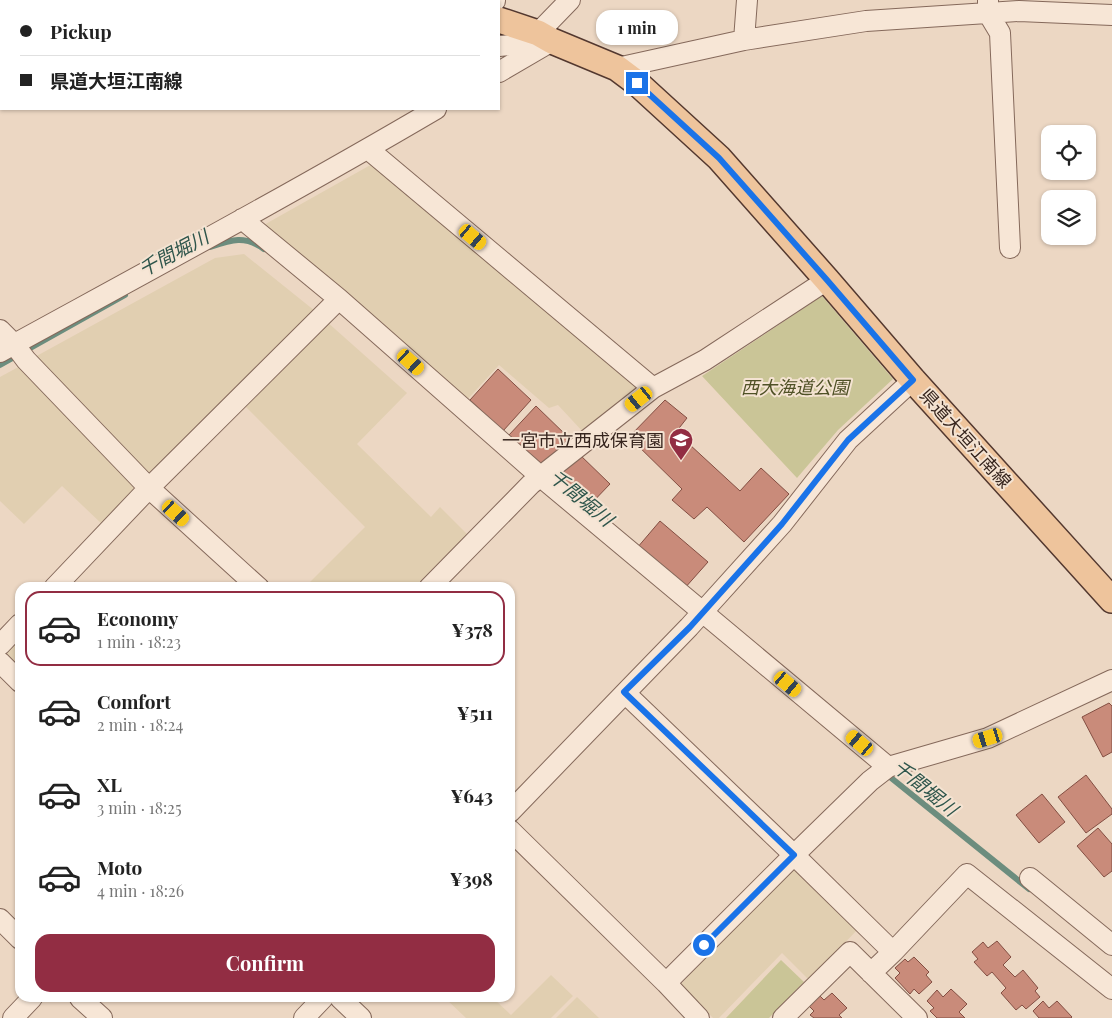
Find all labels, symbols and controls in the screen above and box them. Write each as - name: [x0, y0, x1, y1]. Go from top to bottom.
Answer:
- callout: 1 min: [596, 11, 678, 46]
- text: 1 min: [617, 17, 657, 38]
- text: Pickup: [50, 18, 112, 44]
- text: 県道大垣江南線: [50, 67, 183, 93]
- route end: [626, 72, 648, 94]
- map controls: [1041, 125, 1096, 245]
- button: locate: [1041, 125, 1096, 180]
- button: layers: [1041, 190, 1096, 245]
- water label: 千間堀川: [133, 222, 214, 281]
- car: [456, 222, 489, 252]
- car: [394, 346, 427, 378]
- park label: 西大海道公園: [741, 375, 852, 399]
- street label: 県道大垣江南線: [915, 383, 1017, 493]
- car: [622, 384, 655, 414]
- school or university icon: 一宮市立西成保育園: [668, 427, 694, 461]
- place label: 一宮市立西成保育園: [502, 428, 664, 452]
- water label: 千間堀川: [545, 463, 621, 533]
- car: [159, 497, 192, 529]
- text: Economy: [97, 605, 178, 631]
- icon: car: [37, 606, 82, 651]
- text: ¥378: [452, 616, 493, 642]
- text: 1 min · 18:23: [97, 631, 181, 652]
- car: [771, 669, 804, 699]
- text: Comfort: [97, 688, 171, 714]
- icon: car: [37, 689, 82, 734]
- text: ¥511: [457, 699, 493, 725]
- text: 2 min · 18:24: [97, 714, 183, 735]
- car: [971, 726, 1004, 750]
- car: [843, 728, 876, 758]
- water label: 千間堀川: [888, 753, 965, 822]
- text: XL: [97, 771, 122, 797]
- icon: car: [37, 772, 82, 817]
- text: ¥643: [450, 782, 493, 808]
- text: 3 min · 18:25: [97, 797, 182, 818]
- text: Moto: [97, 854, 142, 880]
- icon: car: [37, 855, 82, 900]
- text: ¥398: [450, 865, 493, 891]
- text: 4 min · 18:26: [97, 880, 184, 901]
- button: Confirm: [35, 934, 495, 992]
- route start: [693, 934, 715, 956]

